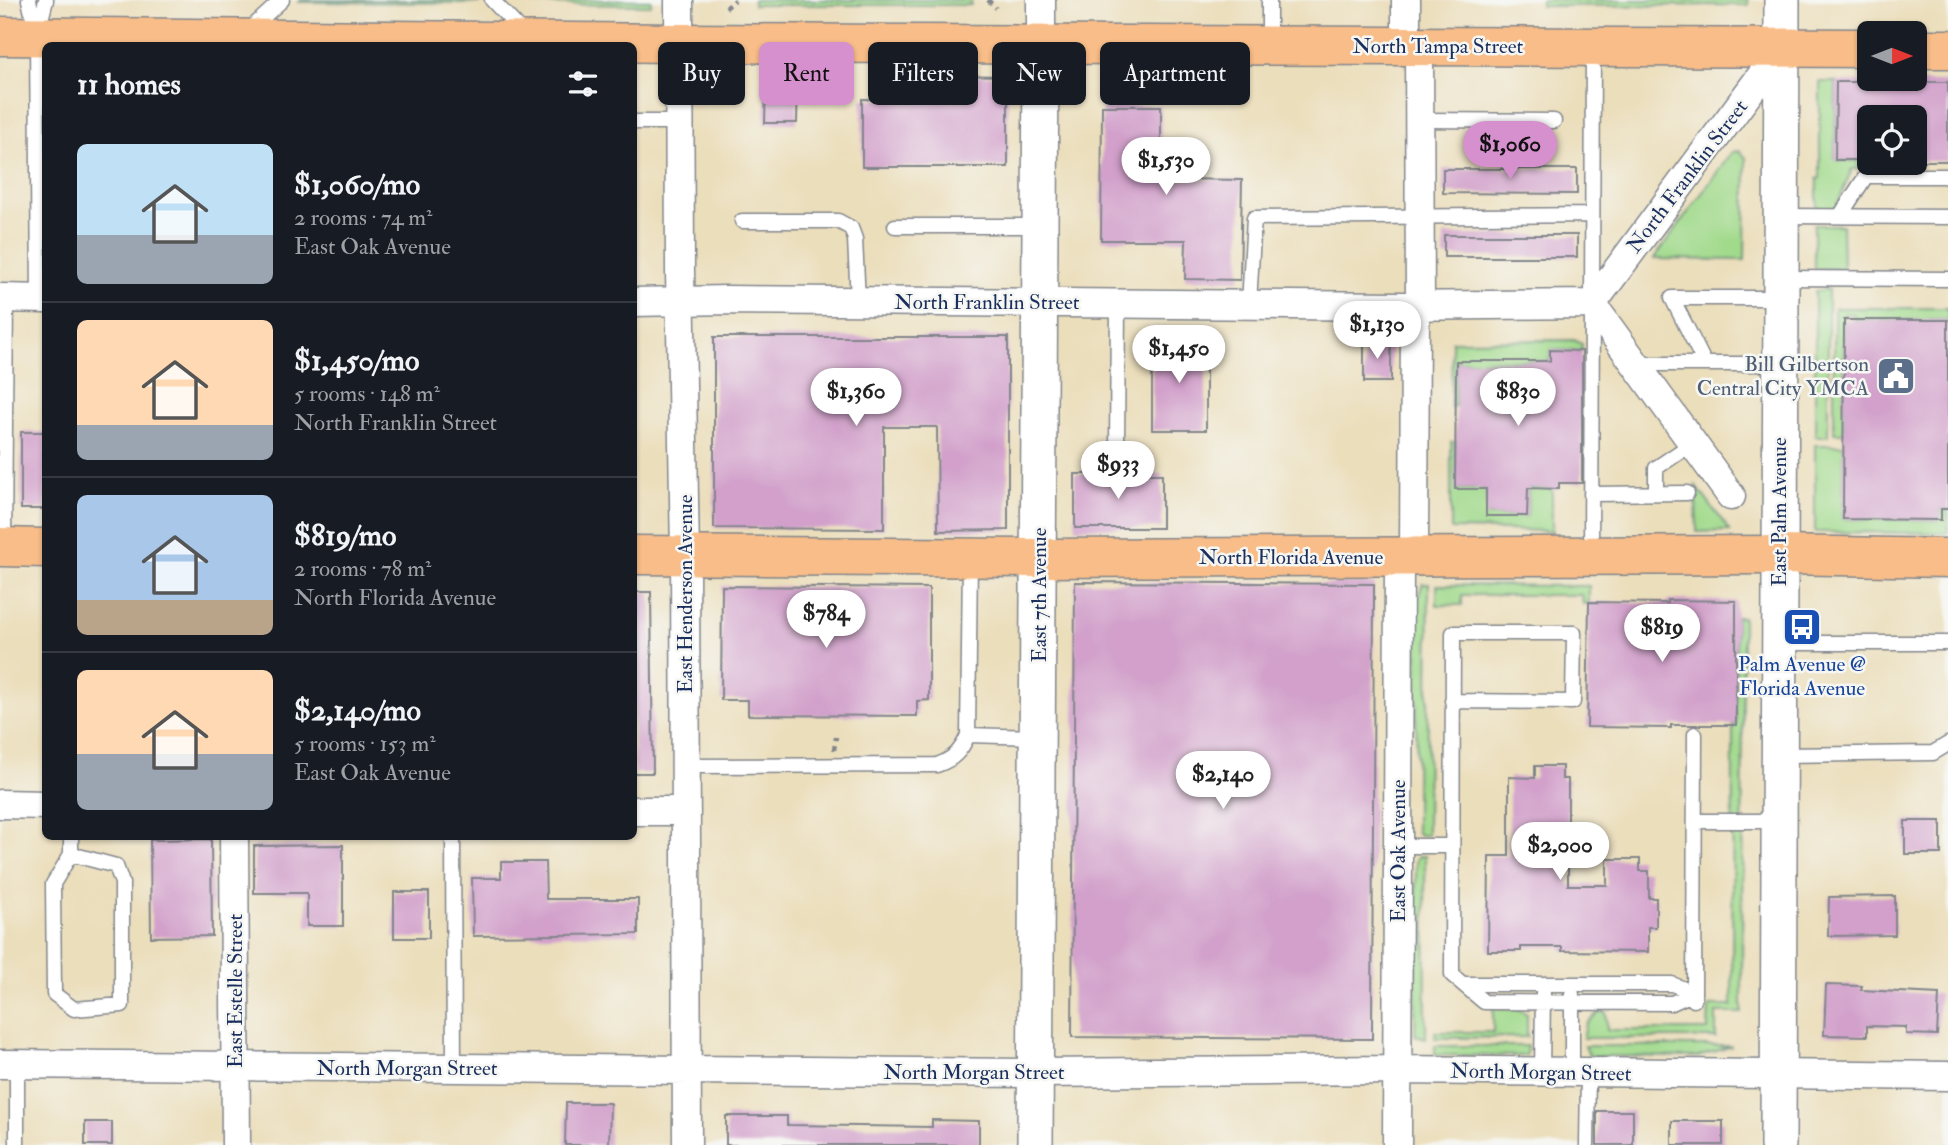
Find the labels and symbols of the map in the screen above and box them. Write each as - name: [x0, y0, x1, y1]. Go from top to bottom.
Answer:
- north arrow: [1857, 21, 1927, 91]
- street label: North Tampa Street: [1353, 33, 1524, 60]
- street label: North Franklin Street: [1621, 94, 1754, 258]
- pin: $1,060: [1453, 122, 1567, 181]
- pin: $1,530: [1109, 138, 1223, 197]
- street label: North Franklin Street: [894, 289, 1080, 316]
- pin: $1,130: [1320, 302, 1434, 361]
- pin: $1,450: [1122, 326, 1236, 385]
- place label: Bill Gilbertson Central City YMCA: [1697, 351, 1869, 402]
- public building icon: Bill Gilbertson Central City YMCA: [1875, 355, 1917, 397]
- pin: $1,360: [799, 368, 913, 428]
- pin: $830: [1477, 368, 1559, 428]
- street label: East Palm Avenue: [1766, 437, 1793, 587]
- pin: $933: [1077, 442, 1159, 501]
- street label: East Henderson Avenue: [672, 494, 699, 694]
- street label: East 7th Avenue: [1026, 527, 1053, 662]
- street label: North Florida Avenue: [1199, 544, 1383, 571]
- pin: $784: [785, 590, 867, 650]
- pin: $819: [1621, 604, 1703, 664]
- bus stop icon: Palm Avenue @ Florida Avenue: [1781, 606, 1823, 648]
- place label: Palm Avenue @ Florida Avenue: [1738, 651, 1866, 702]
- pin: $2,140: [1166, 752, 1280, 811]
- street label: East Oak Avenue: [1385, 779, 1412, 923]
- pin: $2,000: [1503, 822, 1617, 882]
- street label: East Estelle Street: [222, 914, 249, 1068]
- street label: North Morgan Street: [316, 1055, 498, 1082]
- street label: North Morgan Street: [1450, 1057, 1632, 1088]
- street label: North Morgan Street: [883, 1059, 1065, 1086]

